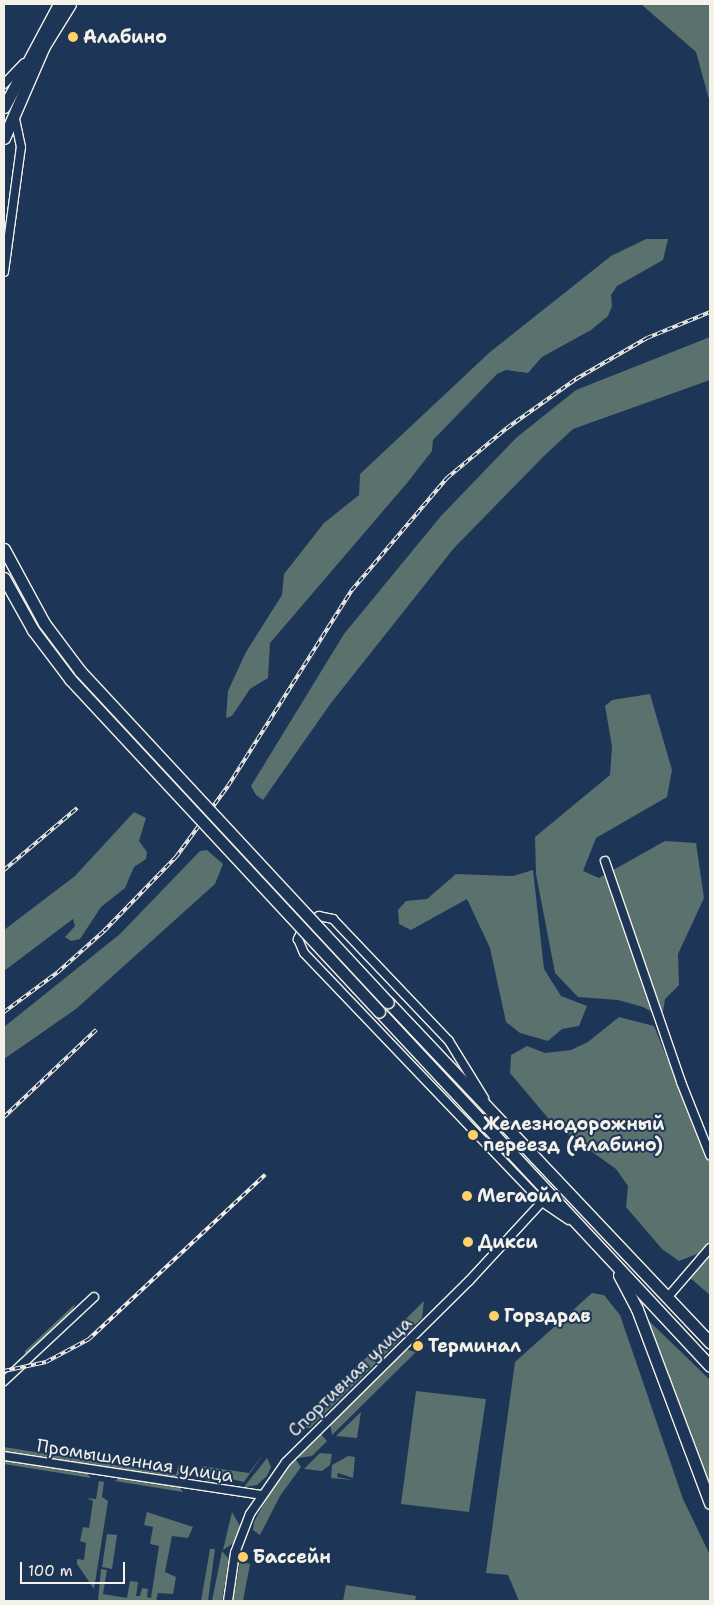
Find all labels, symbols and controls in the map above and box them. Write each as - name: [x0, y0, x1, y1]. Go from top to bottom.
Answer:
- place label: Алабино: [83, 26, 167, 48]
- marker: Алабино: [67, 31, 79, 43]
- place label: Железнодорожный переезд (Алабино): [483, 1114, 664, 1156]
- marker: Железнодорожный переезд (Алабино): [467, 1129, 479, 1141]
- place label: Мегаойл: [477, 1185, 562, 1207]
- marker: Мегаойл: [461, 1190, 473, 1202]
- place label: Дикси: [478, 1231, 538, 1253]
- marker: Дикси: [462, 1236, 474, 1248]
- place label: Горздрав: [504, 1305, 591, 1327]
- marker: Горздрав: [488, 1310, 500, 1322]
- street label: Спортивная улица: [284, 1312, 416, 1442]
- place label: Терминал: [428, 1335, 521, 1357]
- marker: Терминал: [412, 1340, 424, 1352]
- street label: Промышленная улица: [35, 1435, 235, 1487]
- place label: Бассейн: [253, 1546, 331, 1568]
- marker: Бассейн: [237, 1551, 249, 1563]
- scale bar: [22, 1552, 128, 1584]
- text: 100 m: [28, 1561, 73, 1581]

